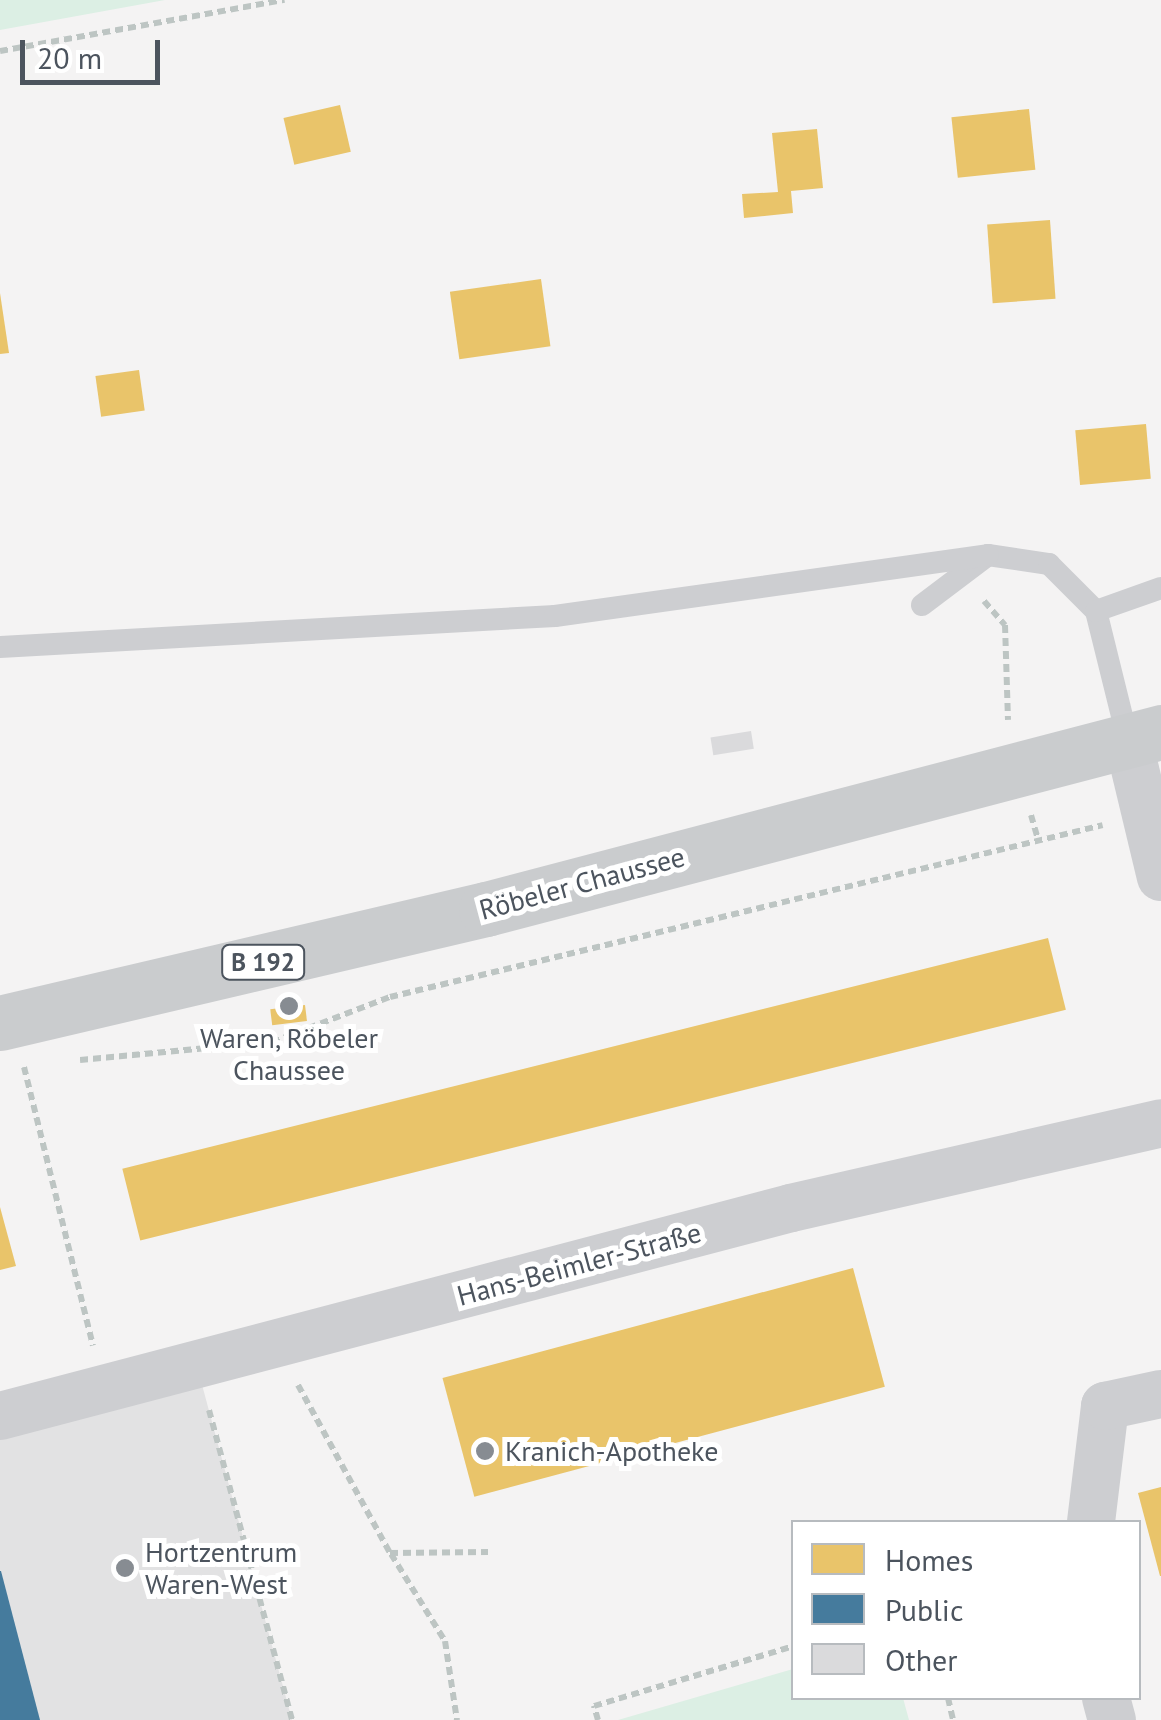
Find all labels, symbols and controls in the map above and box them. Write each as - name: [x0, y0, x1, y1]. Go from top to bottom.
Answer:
- scale bar: [25, 20, 165, 82]
- text: 20 m: [37, 38, 102, 77]
- street label: Röbeler Chaussee: [476, 839, 688, 927]
- road number: B 192: [220, 942, 306, 982]
- marker: Waren, Röbeler Chaussee: [278, 995, 300, 1017]
- place label: Waren, Röbeler Chaussee: [199, 1021, 379, 1087]
- street label: Hans-Beimler-Straße: [453, 1215, 705, 1313]
- place label: Kranich-Apotheke: [505, 1434, 718, 1468]
- marker: Kranich-Apotheke: [474, 1440, 496, 1462]
- legend: [791, 1520, 1141, 1700]
- place label: Hortzentrum Waren-West: [145, 1535, 297, 1601]
- text: Homes: [885, 1540, 973, 1579]
- marker: Hortzentrum Waren-West: [114, 1557, 136, 1579]
- text: Public: [885, 1590, 963, 1629]
- text: Other: [885, 1640, 958, 1679]

